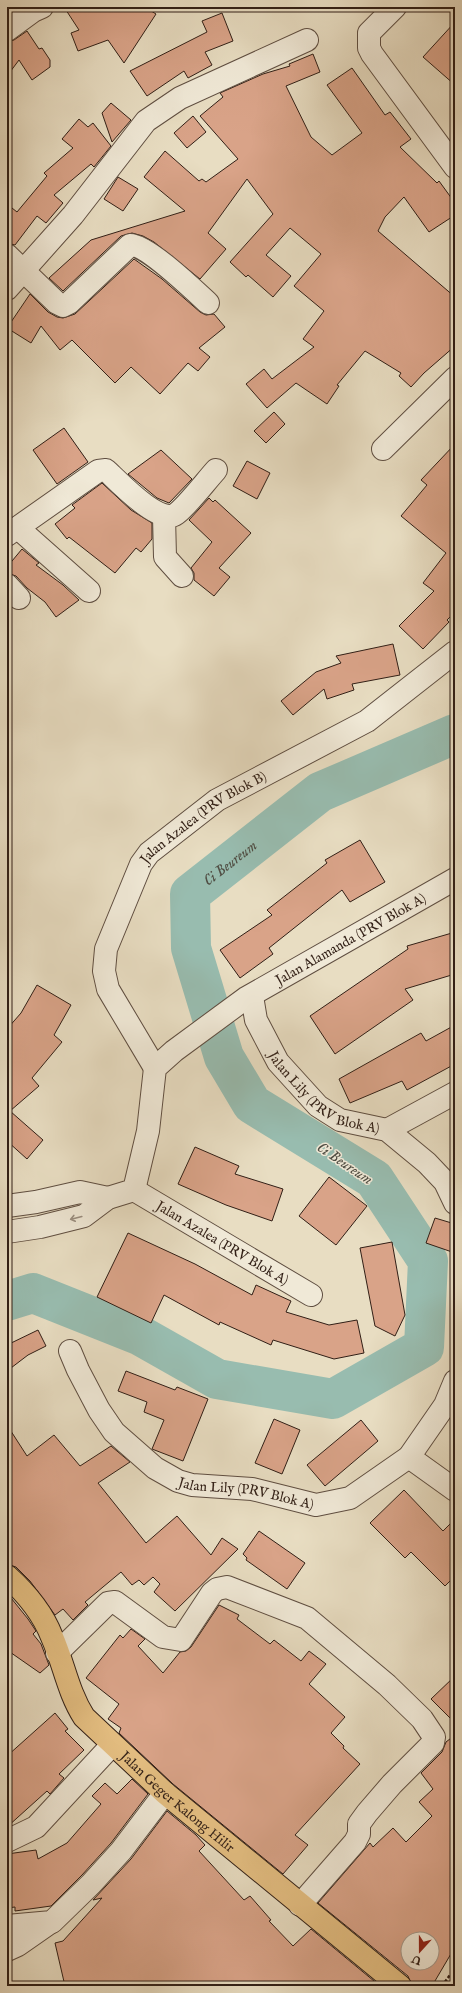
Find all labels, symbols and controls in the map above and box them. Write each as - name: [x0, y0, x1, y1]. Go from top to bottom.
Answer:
- street label: Jalan Azalea (PRV Blok B): [135, 768, 270, 869]
- water label: Ci Beureum: [199, 836, 261, 890]
- street label: Jalan Alamanda (PRV Blok A): [271, 889, 429, 990]
- street label: Jalan Lily (PRV Blok A): [263, 1046, 381, 1138]
- water label: Ci Beureum: [313, 1138, 376, 1189]
- street label: Jalan Azalea (PRV Blok A): [151, 1196, 292, 1290]
- one-way arrow: [69, 1215, 82, 1223]
- street label: Jalan Lily (PRV Blok A): [174, 1473, 316, 1514]
- street label: Jalan Geger Kalong Hilir: [115, 1746, 238, 1857]
- north arrow: [400, 1931, 440, 1971]
- text: U: [409, 1951, 425, 1968]

